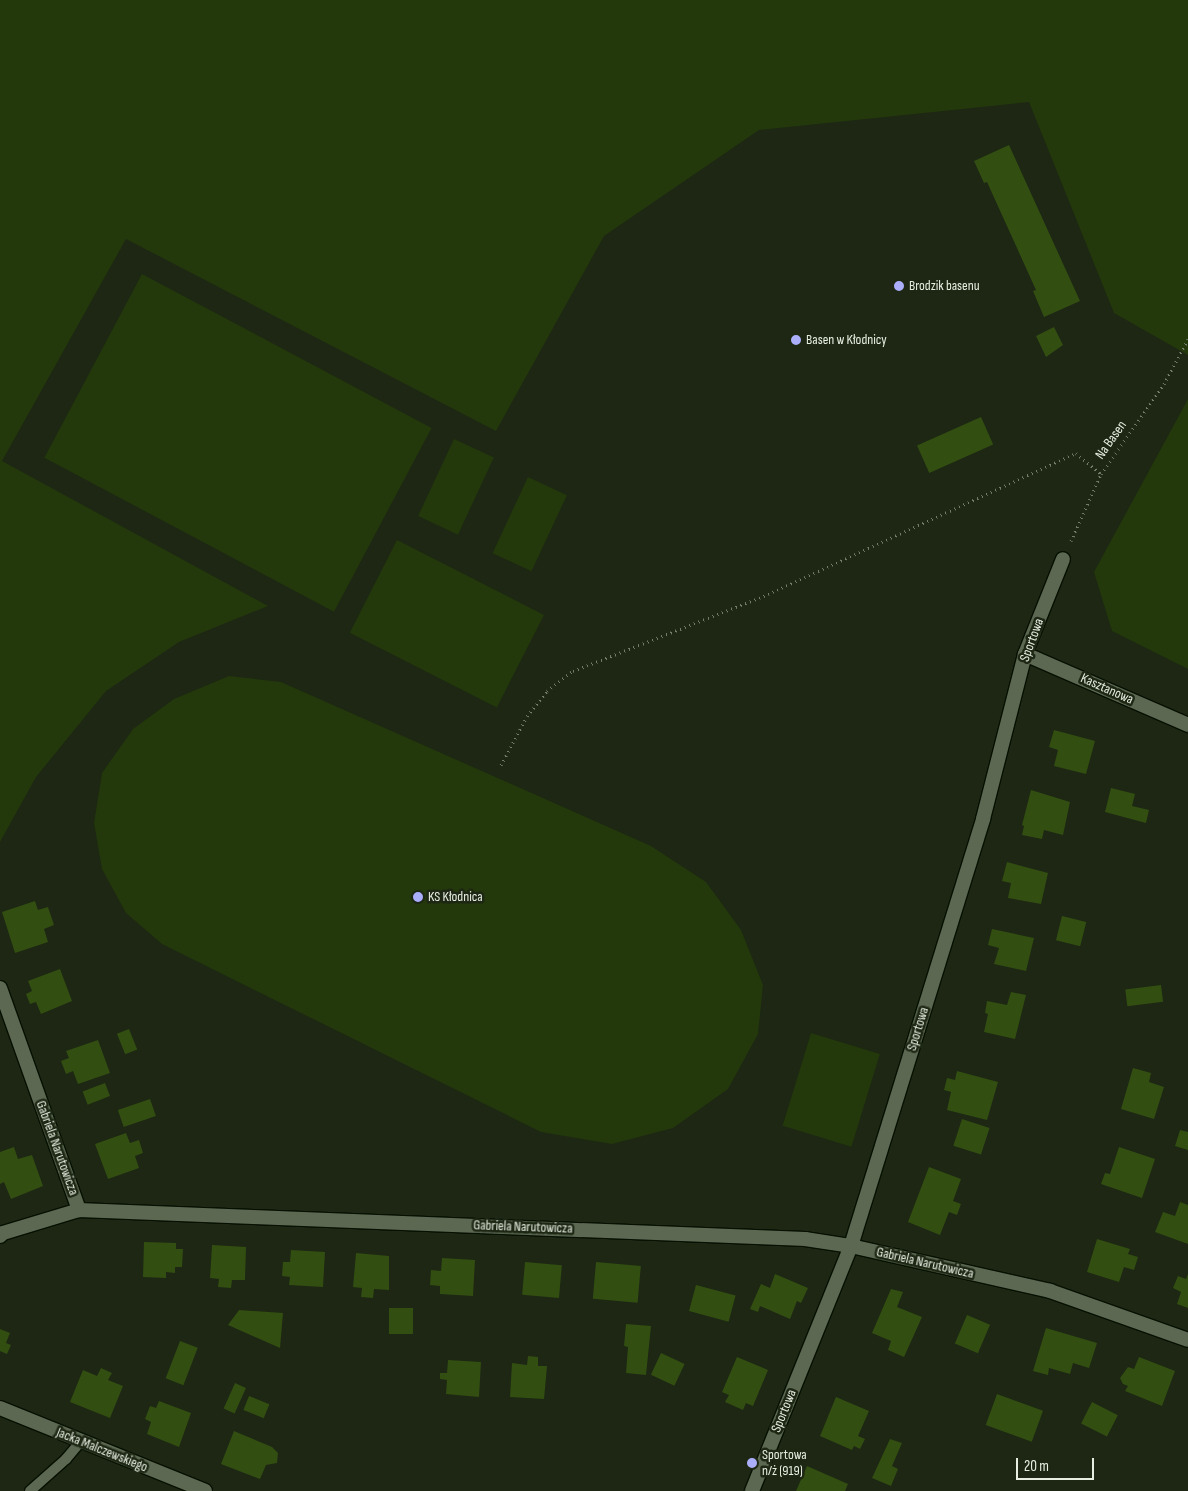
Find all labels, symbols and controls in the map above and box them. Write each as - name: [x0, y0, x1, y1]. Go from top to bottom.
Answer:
- place label: Brodzik basenu: [909, 278, 980, 294]
- marker: Brodzik basenu: [893, 280, 905, 292]
- place label: Basen w Kłodnicy: [806, 332, 887, 348]
- marker: Basen w Kłodnicy: [790, 334, 802, 346]
- street label: Na Basen: [1092, 418, 1130, 462]
- street label: Sportowa: [1016, 616, 1048, 664]
- street label: Kasztanowa: [1078, 670, 1136, 708]
- place label: KS Kłodnica: [428, 889, 483, 905]
- marker: KS Kłodnica: [412, 891, 424, 903]
- street label: Sportowa: [903, 1005, 933, 1053]
- street label: Gabriela Narutowicza: [32, 1098, 82, 1198]
- street label: Gabriela Narutowicza: [473, 1217, 573, 1237]
- street label: Gabriela Narutowicza: [875, 1244, 975, 1282]
- street label: Sportowa: [768, 1387, 800, 1435]
- street label: Jacka Malczewskiego: [54, 1424, 150, 1476]
- place label: Sportowa n/ż (919): [762, 1447, 807, 1480]
- scale bar: [1018, 1448, 1096, 1480]
- marker: Sportowa n/ż (919): [746, 1457, 758, 1469]
- text: 20 m: [1024, 1457, 1049, 1476]

